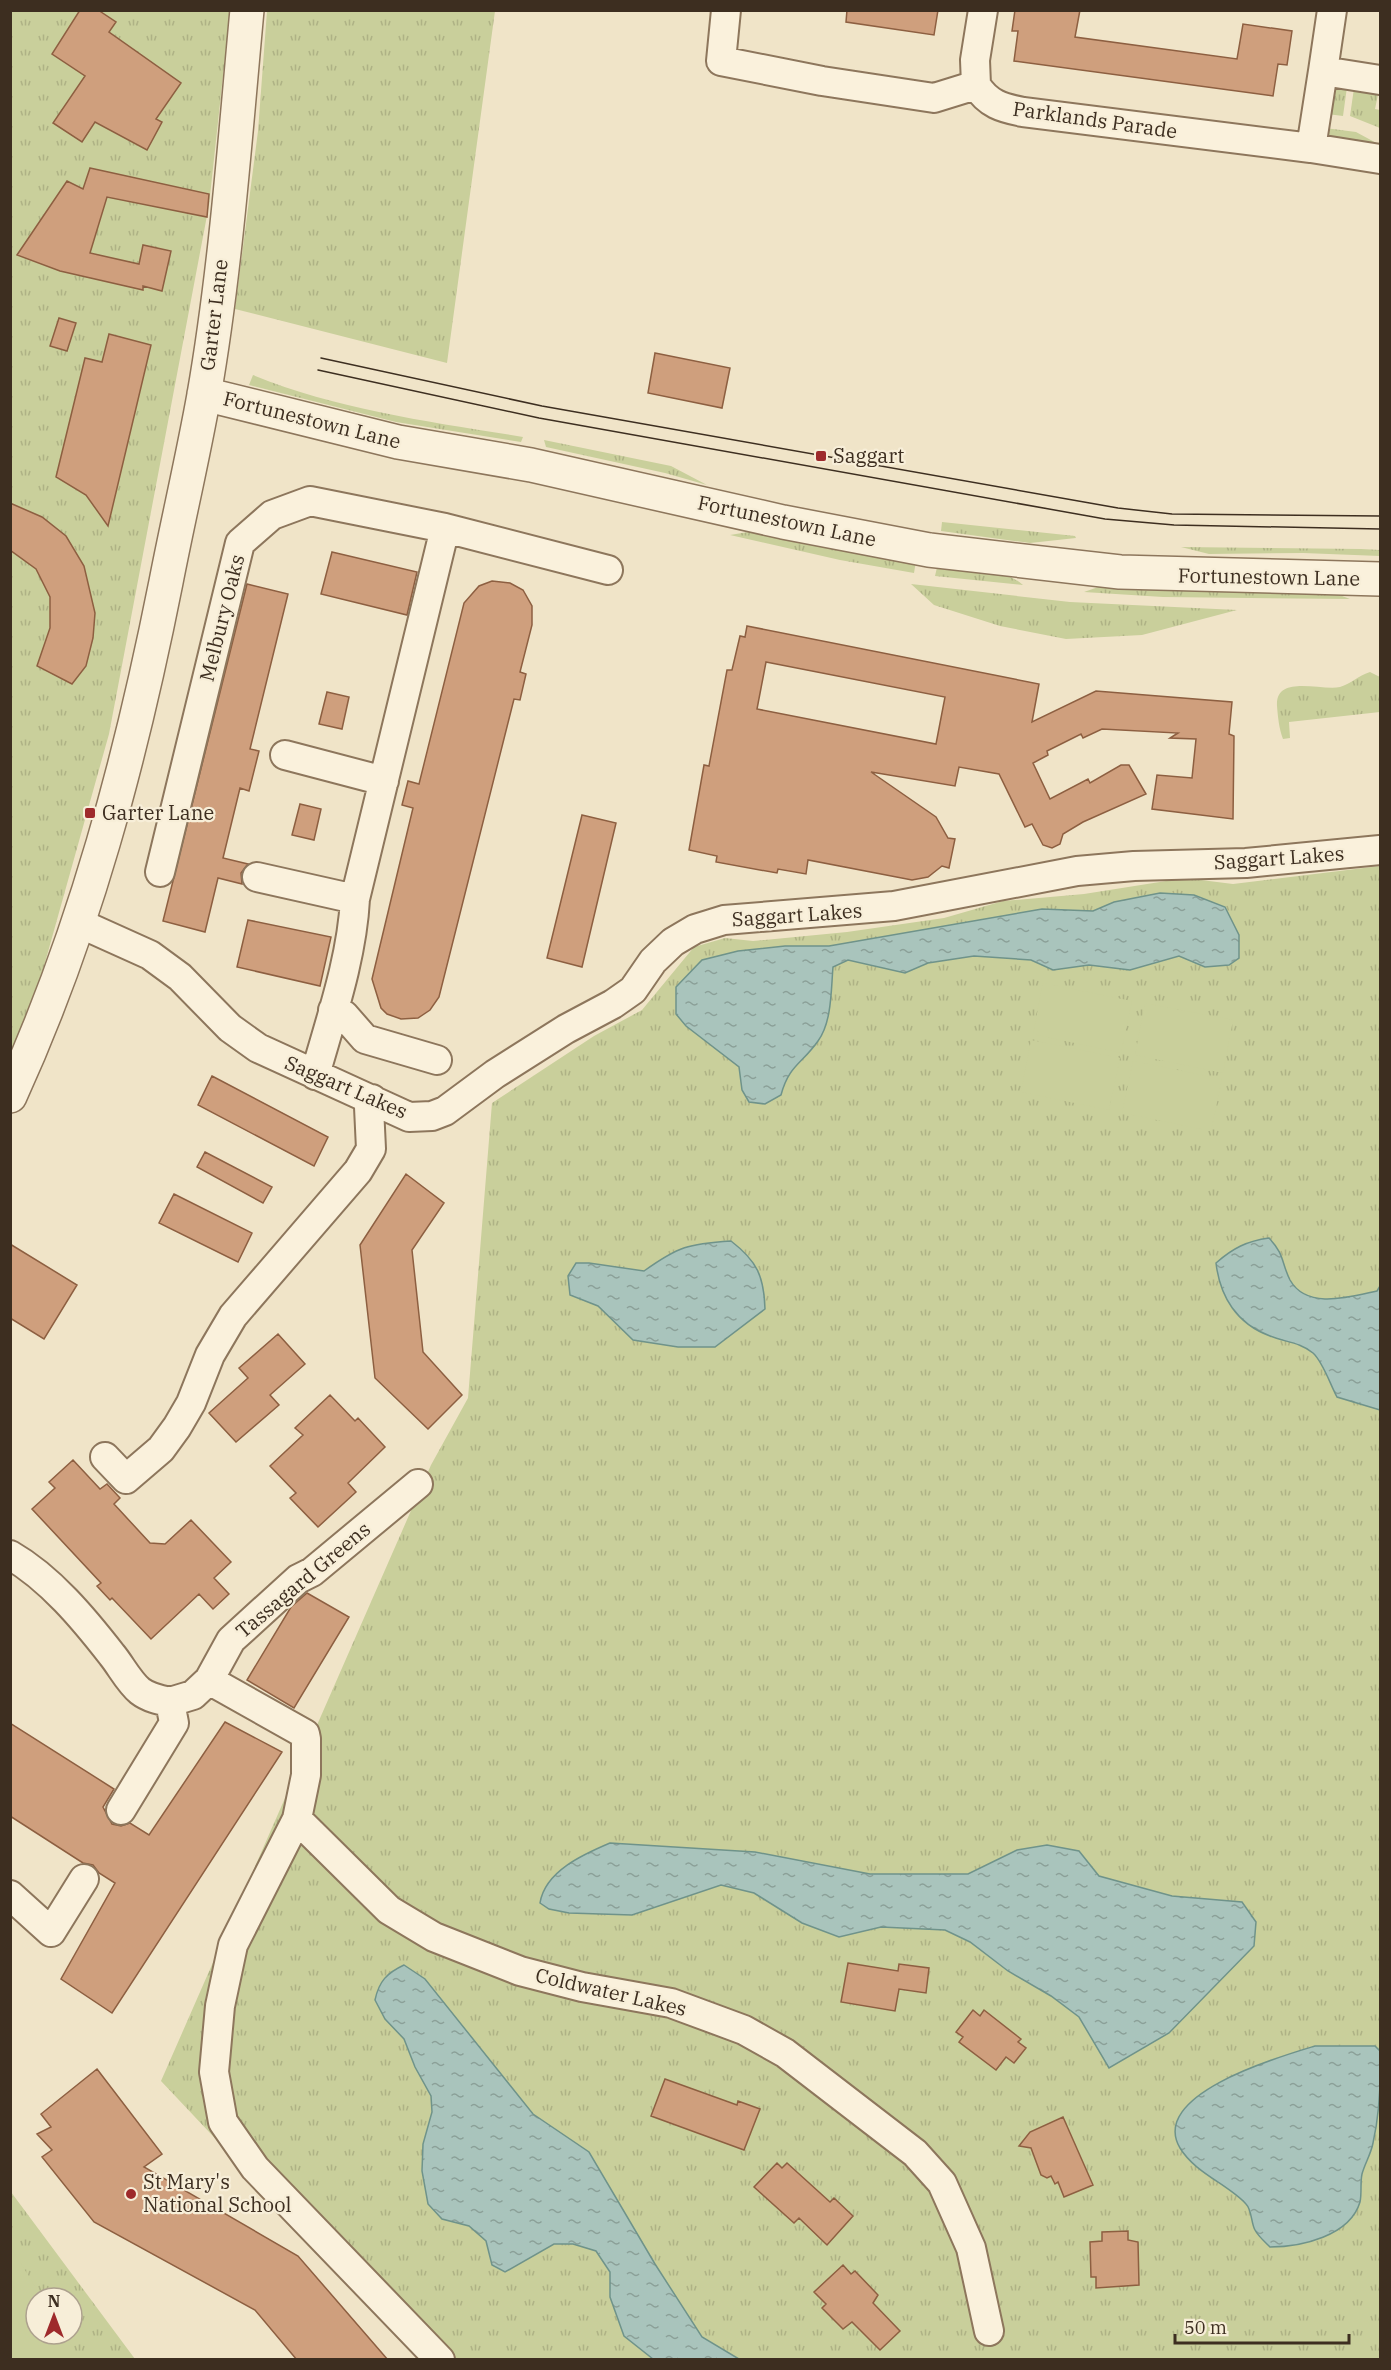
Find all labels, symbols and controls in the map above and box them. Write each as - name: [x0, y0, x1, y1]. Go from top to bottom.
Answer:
- street label: Parklands Parade: [1011, 95, 1179, 144]
- street label: Garter Lane: [193, 258, 234, 372]
- street label: Fortunestown Lane: [221, 384, 404, 455]
- place label: Saggart: [833, 442, 904, 469]
- marker: Saggart: [814, 449, 828, 463]
- street label: Fortunestown Lane: [695, 488, 879, 553]
- street label: Melbury Oaks: [193, 552, 250, 684]
- street label: Fortunestown Lane: [1178, 561, 1360, 592]
- place label: Garter Lane: [102, 799, 214, 826]
- marker: Garter Lane: [83, 806, 97, 820]
- street label: Saggart Lakes: [1213, 839, 1345, 876]
- street label: Saggart Lakes: [731, 896, 863, 933]
- street label: Saggart Lakes: [281, 1049, 412, 1124]
- street label: Tassagard Greens: [230, 1515, 376, 1644]
- street label: Coldwater Lakes: [533, 1961, 689, 2022]
- place label: St Mary's National School: [143, 2168, 291, 2218]
- marker: St Mary's National School: [124, 2187, 138, 2201]
- north arrow: [24, 2286, 84, 2346]
- text: N: [48, 2291, 60, 2311]
- scale bar: [1175, 2307, 1349, 2345]
- text: 50 m: [1184, 2316, 1227, 2339]

